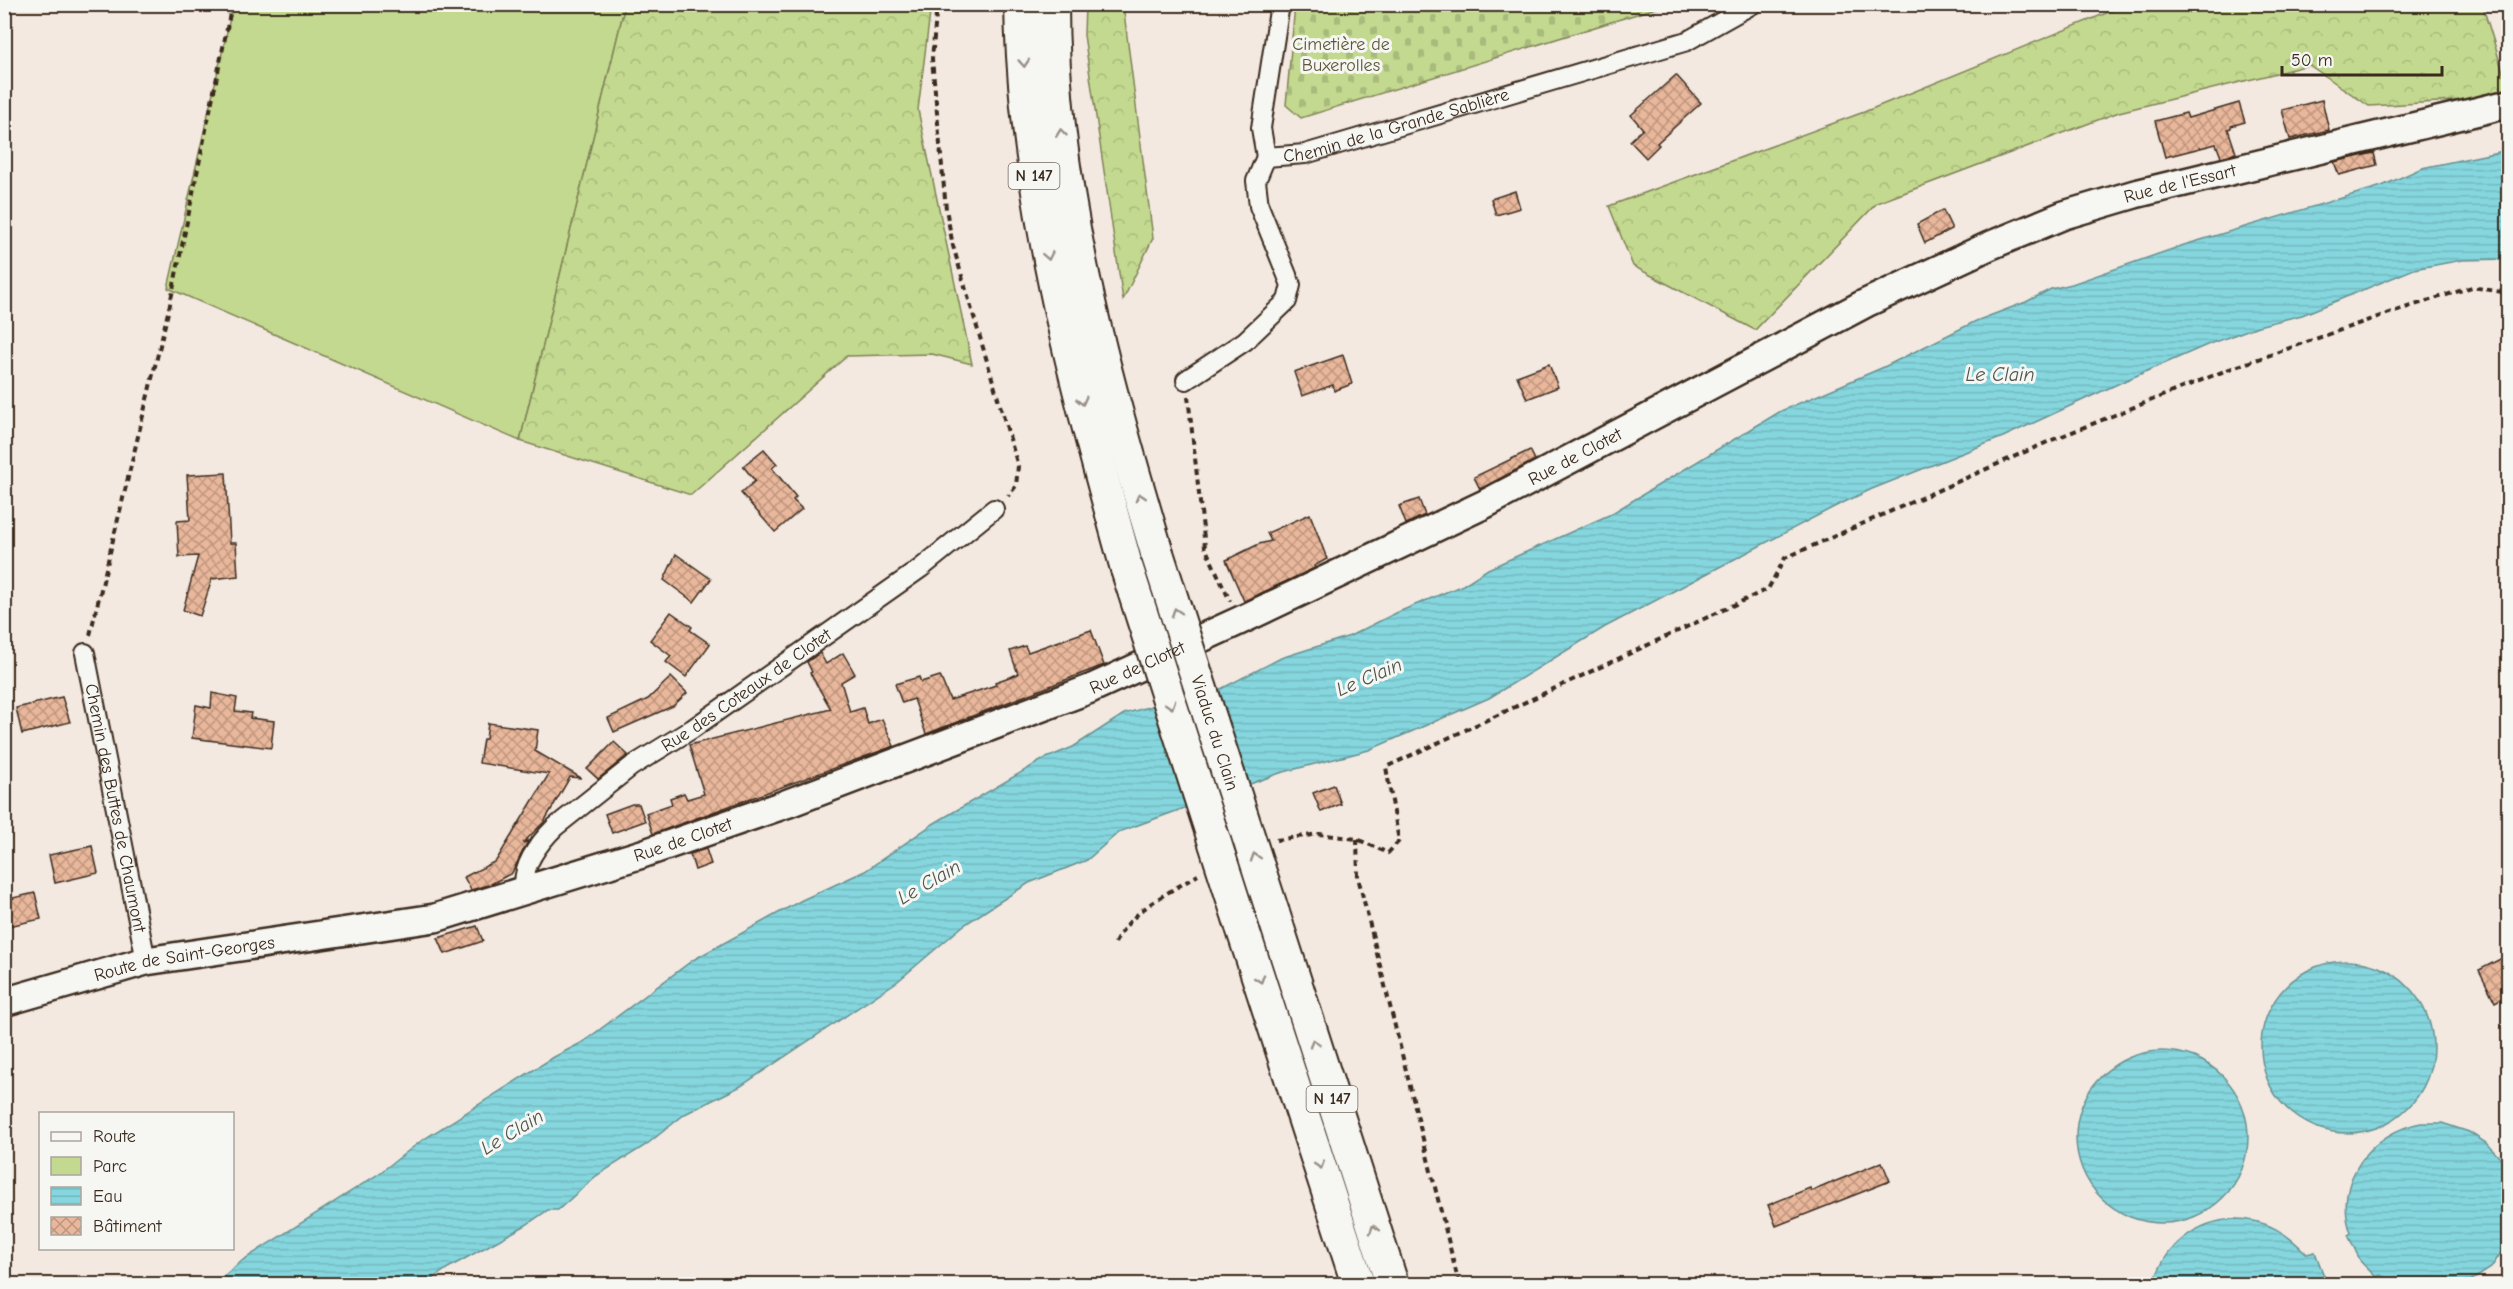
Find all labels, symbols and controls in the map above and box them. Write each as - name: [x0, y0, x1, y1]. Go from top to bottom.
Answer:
- park label: Cimetière de Buxerolles: [1292, 34, 1390, 76]
- scale bar: [2282, 39, 2442, 77]
- text: 50 m: [2291, 50, 2333, 71]
- one-way arrow: [1018, 58, 1031, 67]
- street label: Chemin de la Grande Sablière: [1283, 84, 1511, 166]
- one-way arrow: [1055, 129, 1068, 138]
- street label: Rue de l'Essart: [2121, 159, 2239, 207]
- road number: N 147: [1008, 163, 1060, 189]
- one-way arrow: [1041, 251, 1054, 261]
- water label: Le Clain: [1965, 363, 2035, 386]
- one-way arrow: [1075, 396, 1087, 406]
- street label: Rue de Clotet: [1525, 423, 1626, 490]
- one-way arrow: [1135, 493, 1147, 503]
- one-way arrow: [1171, 607, 1183, 618]
- street label: Rue des Coteaux de Clotet: [657, 623, 836, 756]
- street label: Rue de Clotet: [1086, 636, 1189, 698]
- water label: Le Clain: [1333, 653, 1405, 701]
- street label: Viaduc du Clain: [1187, 673, 1243, 793]
- street label: Chemin des Buttes de Chaumont: [81, 682, 151, 935]
- one-way arrow: [1163, 699, 1176, 710]
- street label: Rue de Clotet: [631, 813, 736, 866]
- one-way arrow: [1250, 852, 1262, 863]
- water label: Le Clain: [893, 855, 965, 909]
- street label: Route de Saint-Georges: [92, 931, 276, 986]
- one-way arrow: [1252, 973, 1265, 984]
- one-way arrow: [1309, 1038, 1321, 1049]
- road number: N 147: [1306, 1086, 1358, 1112]
- water label: Le Clain: [476, 1104, 548, 1160]
- legend: [39, 1112, 234, 1250]
- text: Route: [93, 1126, 136, 1147]
- text: Parc: [93, 1156, 127, 1177]
- one-way arrow: [1313, 1159, 1325, 1170]
- text: Eau: [93, 1186, 122, 1207]
- text: Bâtiment: [93, 1216, 163, 1237]
- one-way arrow: [1369, 1224, 1381, 1235]

